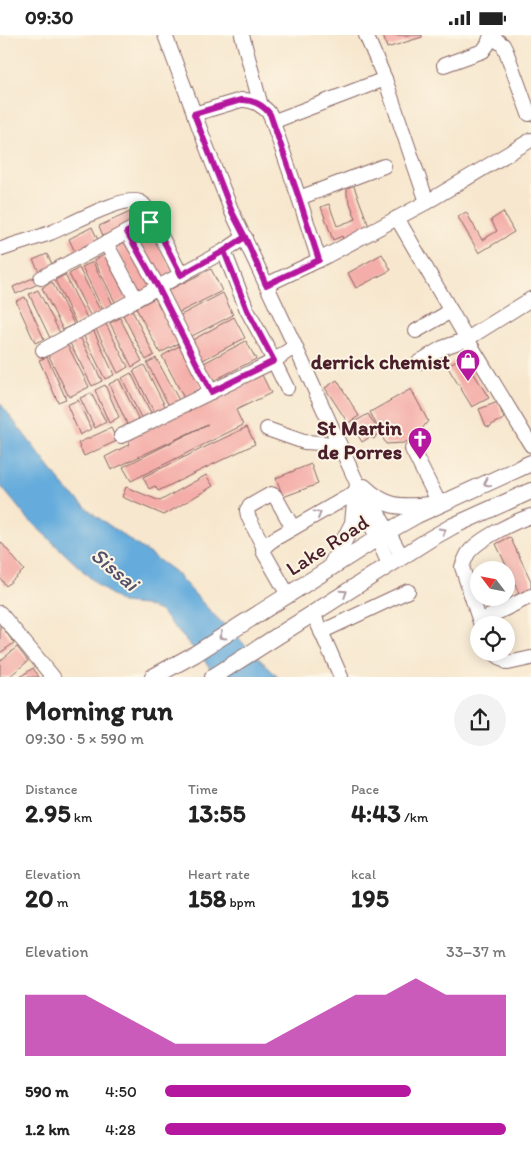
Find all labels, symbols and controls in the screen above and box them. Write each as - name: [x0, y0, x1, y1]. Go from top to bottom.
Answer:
- text: 09:30: [25, 6, 73, 29]
- pin: [129, 201, 171, 243]
- icon: arrive: [136, 208, 164, 236]
- shop icon: derrick chemist: [455, 348, 481, 382]
- place label: derrick chemist: [311, 349, 450, 374]
- place label: St Martin de Porres: [317, 415, 402, 464]
- church icon: St Martin de Porres: [407, 426, 433, 460]
- one-way arrow: [483, 477, 492, 487]
- street label: Lake Road: [281, 509, 373, 581]
- one-way arrow: [313, 510, 322, 520]
- one-way arrow: [438, 528, 447, 538]
- water label: Sissai: [86, 541, 146, 598]
- north arrow: [470, 561, 515, 606]
- map controls: [470, 561, 515, 661]
- one-way arrow: [339, 590, 348, 600]
- button: locate: [470, 616, 515, 661]
- one-way arrow: [219, 630, 228, 639]
- text: Morning run: [25, 693, 173, 727]
- button: share: [454, 694, 506, 746]
- text: 09:30 · 5 × 590 m: [25, 729, 144, 748]
- text: Distance: [25, 781, 77, 798]
- text: Time: [188, 781, 218, 798]
- text: Pace: [351, 781, 379, 798]
- text: 2.95: [25, 798, 71, 828]
- text: 13:55: [188, 798, 246, 828]
- text: 4:43: [351, 798, 401, 828]
- text: km: [71, 809, 92, 826]
- text: /km: [401, 809, 428, 826]
- text: Elevation: [25, 866, 81, 883]
- text: Heart rate: [188, 866, 250, 883]
- text: kcal: [351, 866, 376, 883]
- text: 20: [25, 883, 54, 913]
- text: 158: [188, 883, 226, 913]
- text: 195: [351, 883, 389, 913]
- text: m: [54, 894, 69, 911]
- text: bpm: [226, 894, 256, 911]
- text: Elevation: [25, 942, 89, 961]
- text: 33–37 m: [446, 942, 506, 961]
- text: 590 m: [25, 1082, 69, 1101]
- text: 4:50: [105, 1082, 137, 1101]
- text: 1.2 km: [25, 1120, 70, 1139]
- text: 4:28: [105, 1120, 136, 1139]

